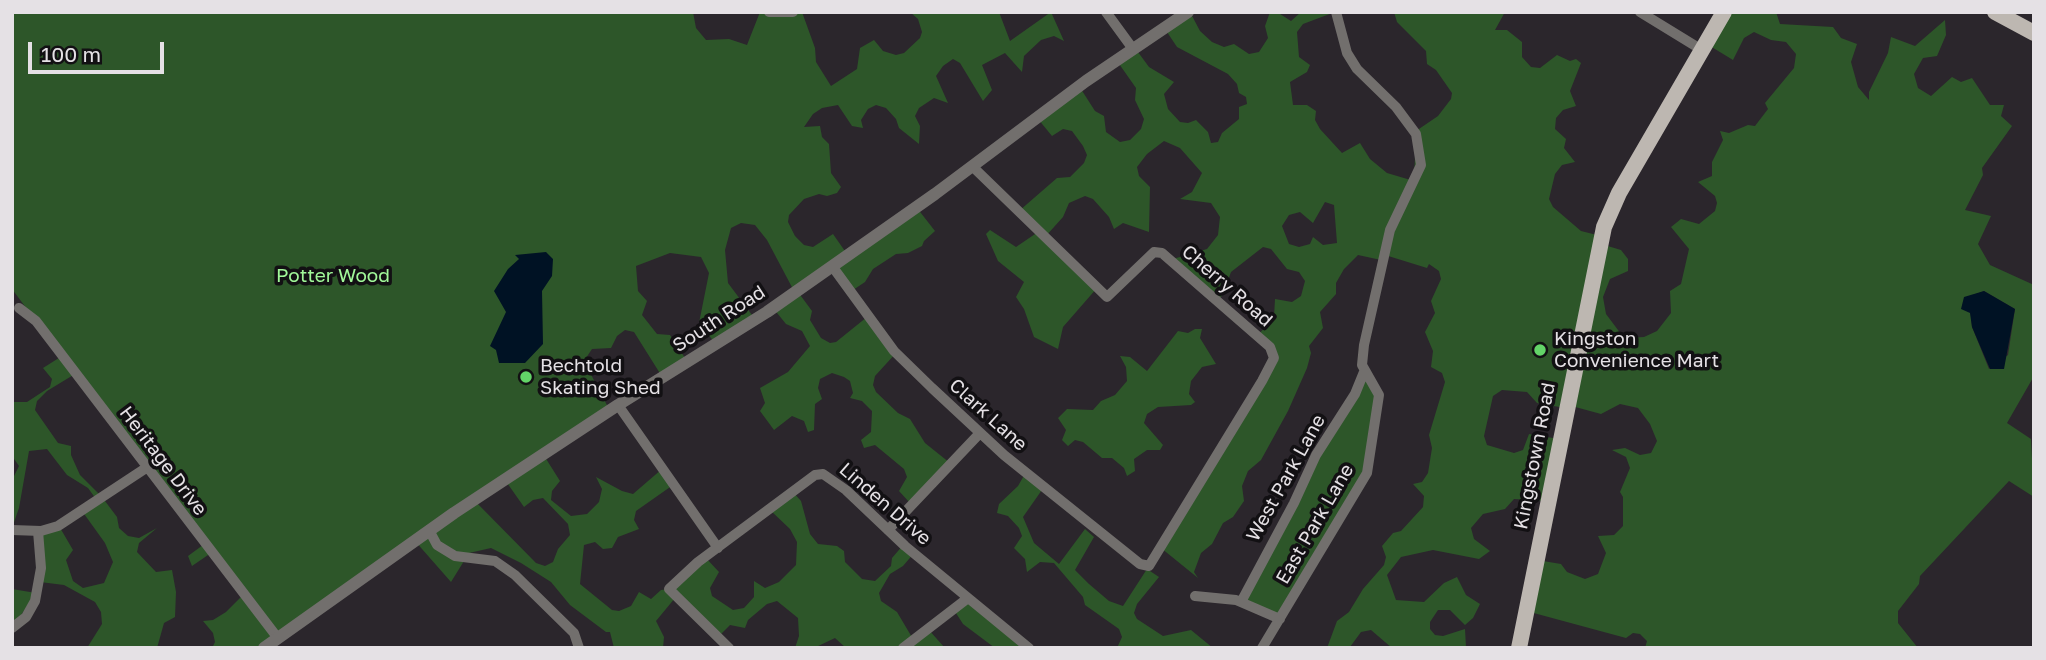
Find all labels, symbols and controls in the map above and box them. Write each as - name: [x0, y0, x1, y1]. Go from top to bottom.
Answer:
- scale bar: [32, 28, 168, 72]
- text: 100 m: [41, 41, 101, 67]
- street label: Cherry Road: [1177, 240, 1277, 332]
- park label: Potter Wood: [276, 265, 390, 287]
- street label: South Road: [668, 281, 770, 357]
- place label: Kingston Convenience Mart: [1554, 328, 1719, 372]
- marker: Kingston Convenience Mart: [1532, 342, 1548, 358]
- place label: Bechtold Skating Shed: [540, 355, 661, 399]
- marker: Bechtold Skating Shed: [518, 369, 534, 385]
- street label: Clark Lane: [944, 374, 1032, 456]
- street label: Kingstown Road: [1510, 381, 1560, 531]
- street label: Heritage Drive: [115, 402, 211, 520]
- street label: West Park Lane: [1242, 411, 1330, 545]
- street label: Linden Drive: [835, 458, 935, 550]
- street label: East Park Lane: [1271, 460, 1359, 588]

